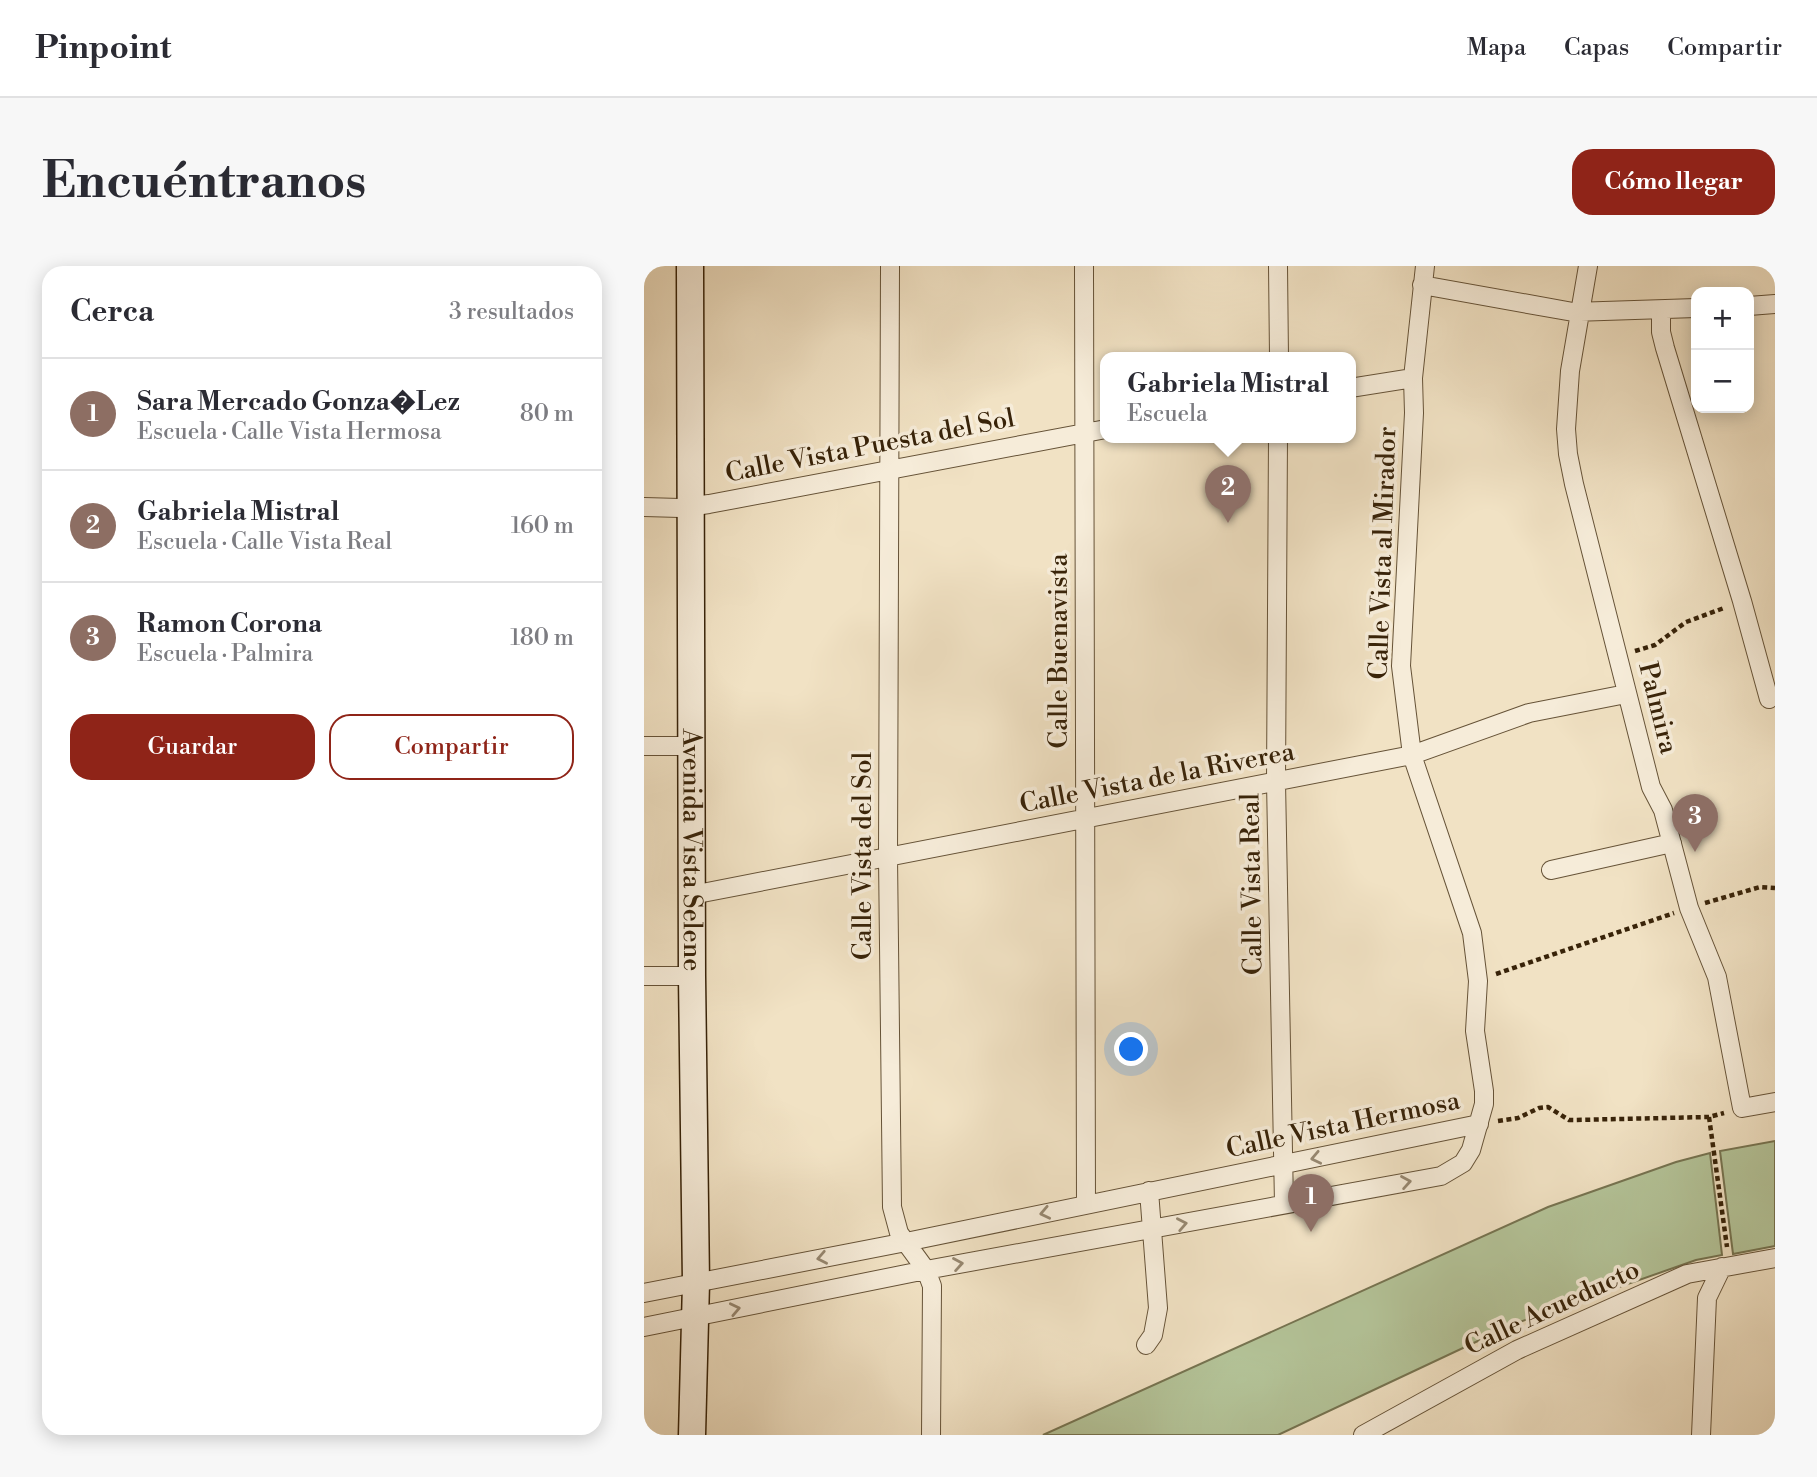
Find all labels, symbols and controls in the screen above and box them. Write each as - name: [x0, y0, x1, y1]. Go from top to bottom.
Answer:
- text: Pinpoint: [35, 28, 172, 69]
- text: Mapa: [1467, 33, 1526, 63]
- text: Capas: [1564, 33, 1629, 63]
- text: Compartir: [1667, 33, 1782, 63]
- button: Cómo llegar: [1572, 149, 1775, 215]
- text: Encuéntranos: [42, 152, 366, 213]
- map controls: [1691, 287, 1754, 413]
- button: +: [1691, 287, 1754, 350]
- text: Cerca: [70, 293, 154, 331]
- text: 3 resultados: [449, 298, 574, 326]
- button: −: [1691, 350, 1754, 413]
- popup: [1100, 352, 1356, 443]
- text: Gabriela Mistral: [1127, 368, 1329, 400]
- text: Sara Mercado Gonza�Lez: [137, 386, 460, 418]
- text: 1: [87, 400, 99, 428]
- text: 80 m: [520, 400, 574, 428]
- text: Escuela: [1127, 400, 1208, 428]
- street label: Calle Vista Puesta del Sol: [723, 402, 1018, 490]
- text: Escuela · Calle Vista Hermosa: [137, 418, 442, 446]
- street label: Calle Vista al Mirador: [1363, 426, 1403, 680]
- pin: 2: [1205, 465, 1251, 523]
- text: Gabriela Mistral: [137, 496, 339, 528]
- text: 2: [86, 512, 100, 540]
- text: 160 m: [511, 512, 574, 540]
- text: Escuela · Calle Vista Real: [137, 528, 392, 556]
- street label: Calle Buenavista: [1043, 552, 1075, 749]
- text: Ramon Corona: [137, 608, 322, 640]
- text: 3: [86, 624, 100, 652]
- text: 180 m: [510, 624, 574, 652]
- text: Escuela · Palmira: [137, 640, 313, 668]
- street label: Palmira: [1631, 659, 1685, 758]
- button: Guardar: [70, 714, 315, 780]
- button: Compartir: [329, 714, 574, 780]
- street label: Avenida Vista Selene: [675, 728, 708, 971]
- street label: Calle Vista de la Riverea: [1017, 735, 1298, 820]
- street label: Calle Vista del Sol: [847, 751, 879, 960]
- street label: Calle Vista Real: [1234, 792, 1270, 975]
- pin: 3: [1672, 794, 1718, 852]
- your location: [1114, 1032, 1148, 1066]
- street label: Calle Vista Hermosa: [1223, 1084, 1464, 1165]
- one-way arrow: [1310, 1149, 1322, 1164]
- pin: 1: [1288, 1174, 1334, 1232]
- one-way arrow: [1400, 1175, 1411, 1190]
- one-way arrow: [1039, 1205, 1051, 1220]
- one-way arrow: [1176, 1217, 1188, 1232]
- one-way arrow: [816, 1250, 828, 1265]
- street label: Calle Acueducto: [1459, 1253, 1645, 1363]
- one-way arrow: [952, 1257, 964, 1272]
- one-way arrow: [729, 1303, 741, 1318]

